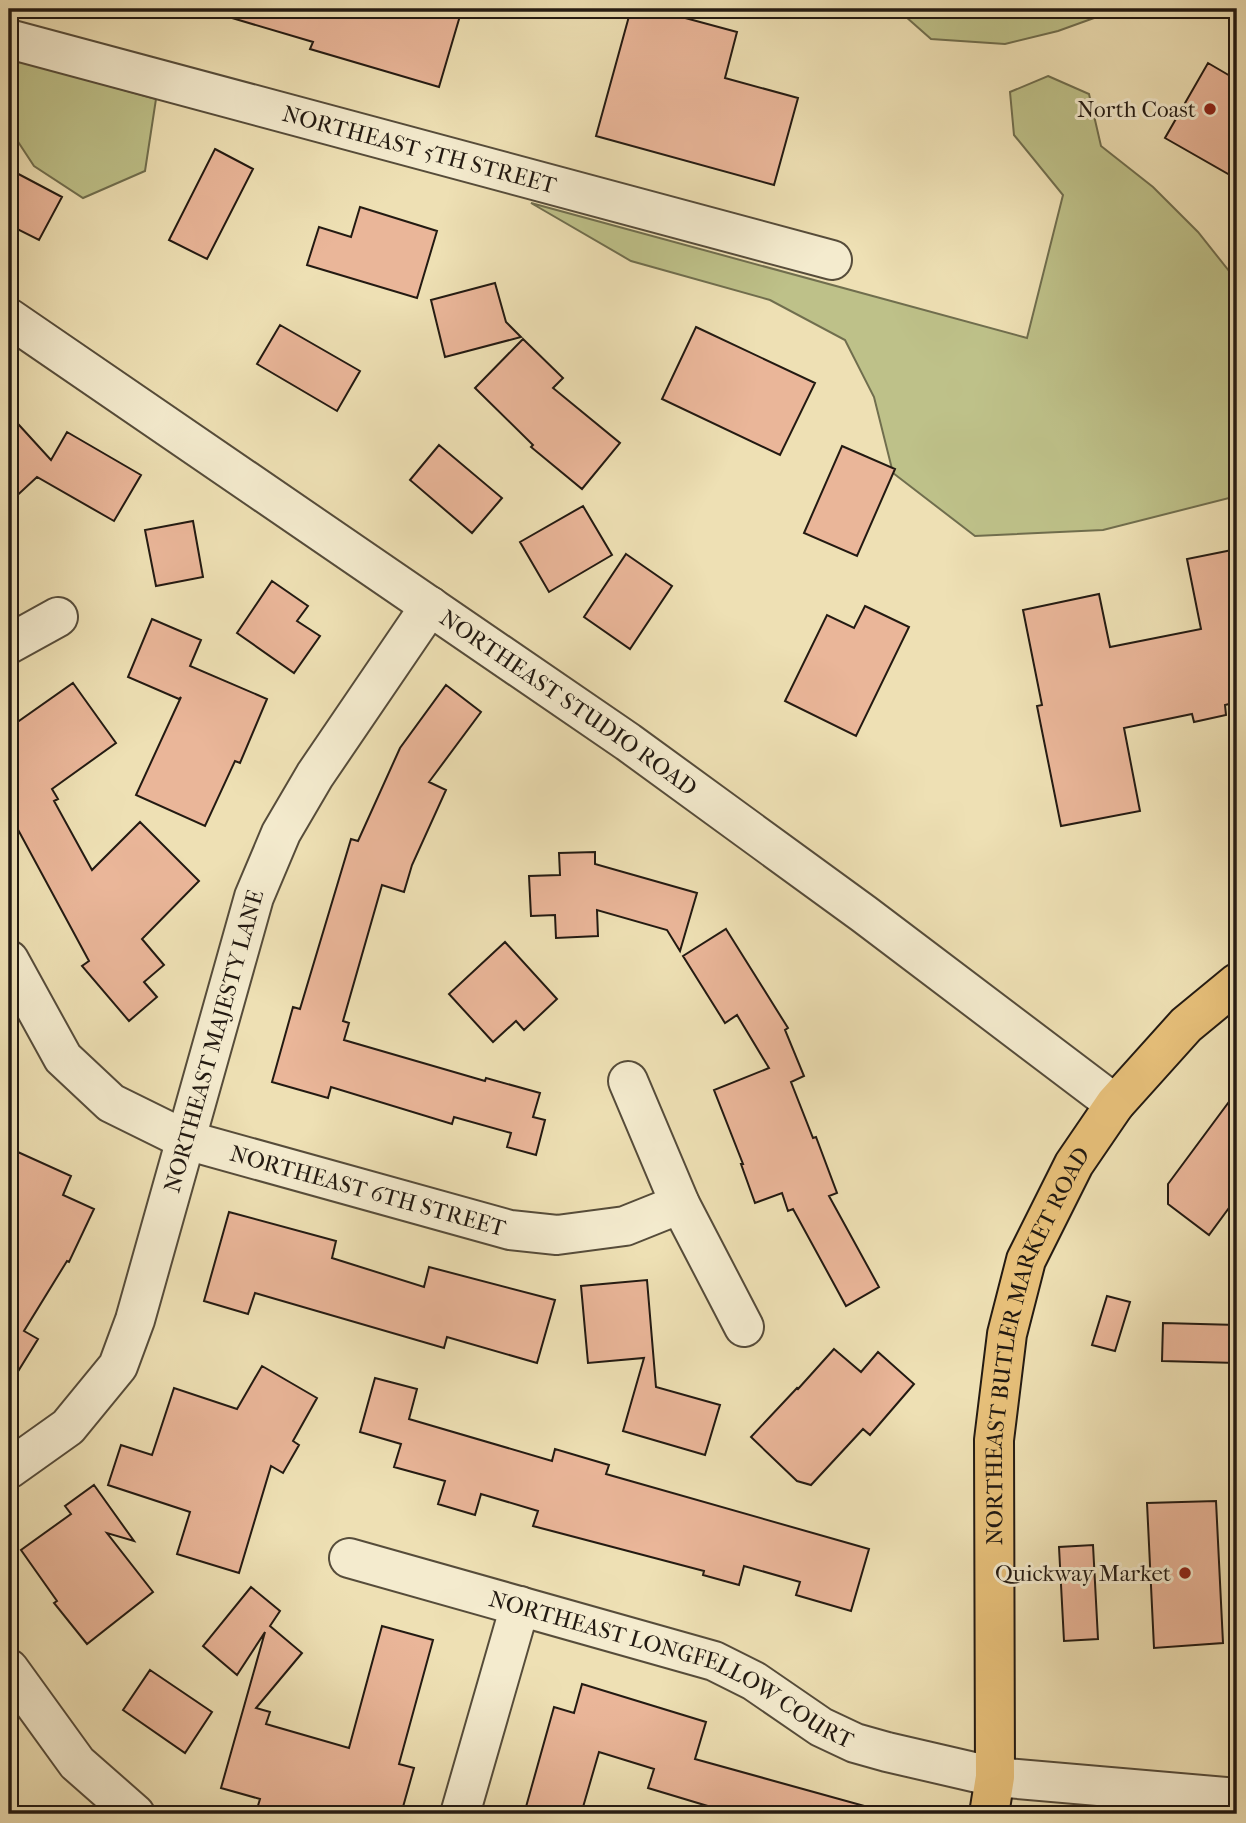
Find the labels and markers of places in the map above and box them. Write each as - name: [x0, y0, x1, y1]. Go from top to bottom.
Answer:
- place label: North Coast: [1077, 96, 1196, 123]
- marker: North Coast: [1202, 101, 1218, 117]
- place label: Quickway Market: [995, 1560, 1171, 1587]
- marker: Quickway Market: [1177, 1565, 1193, 1581]

